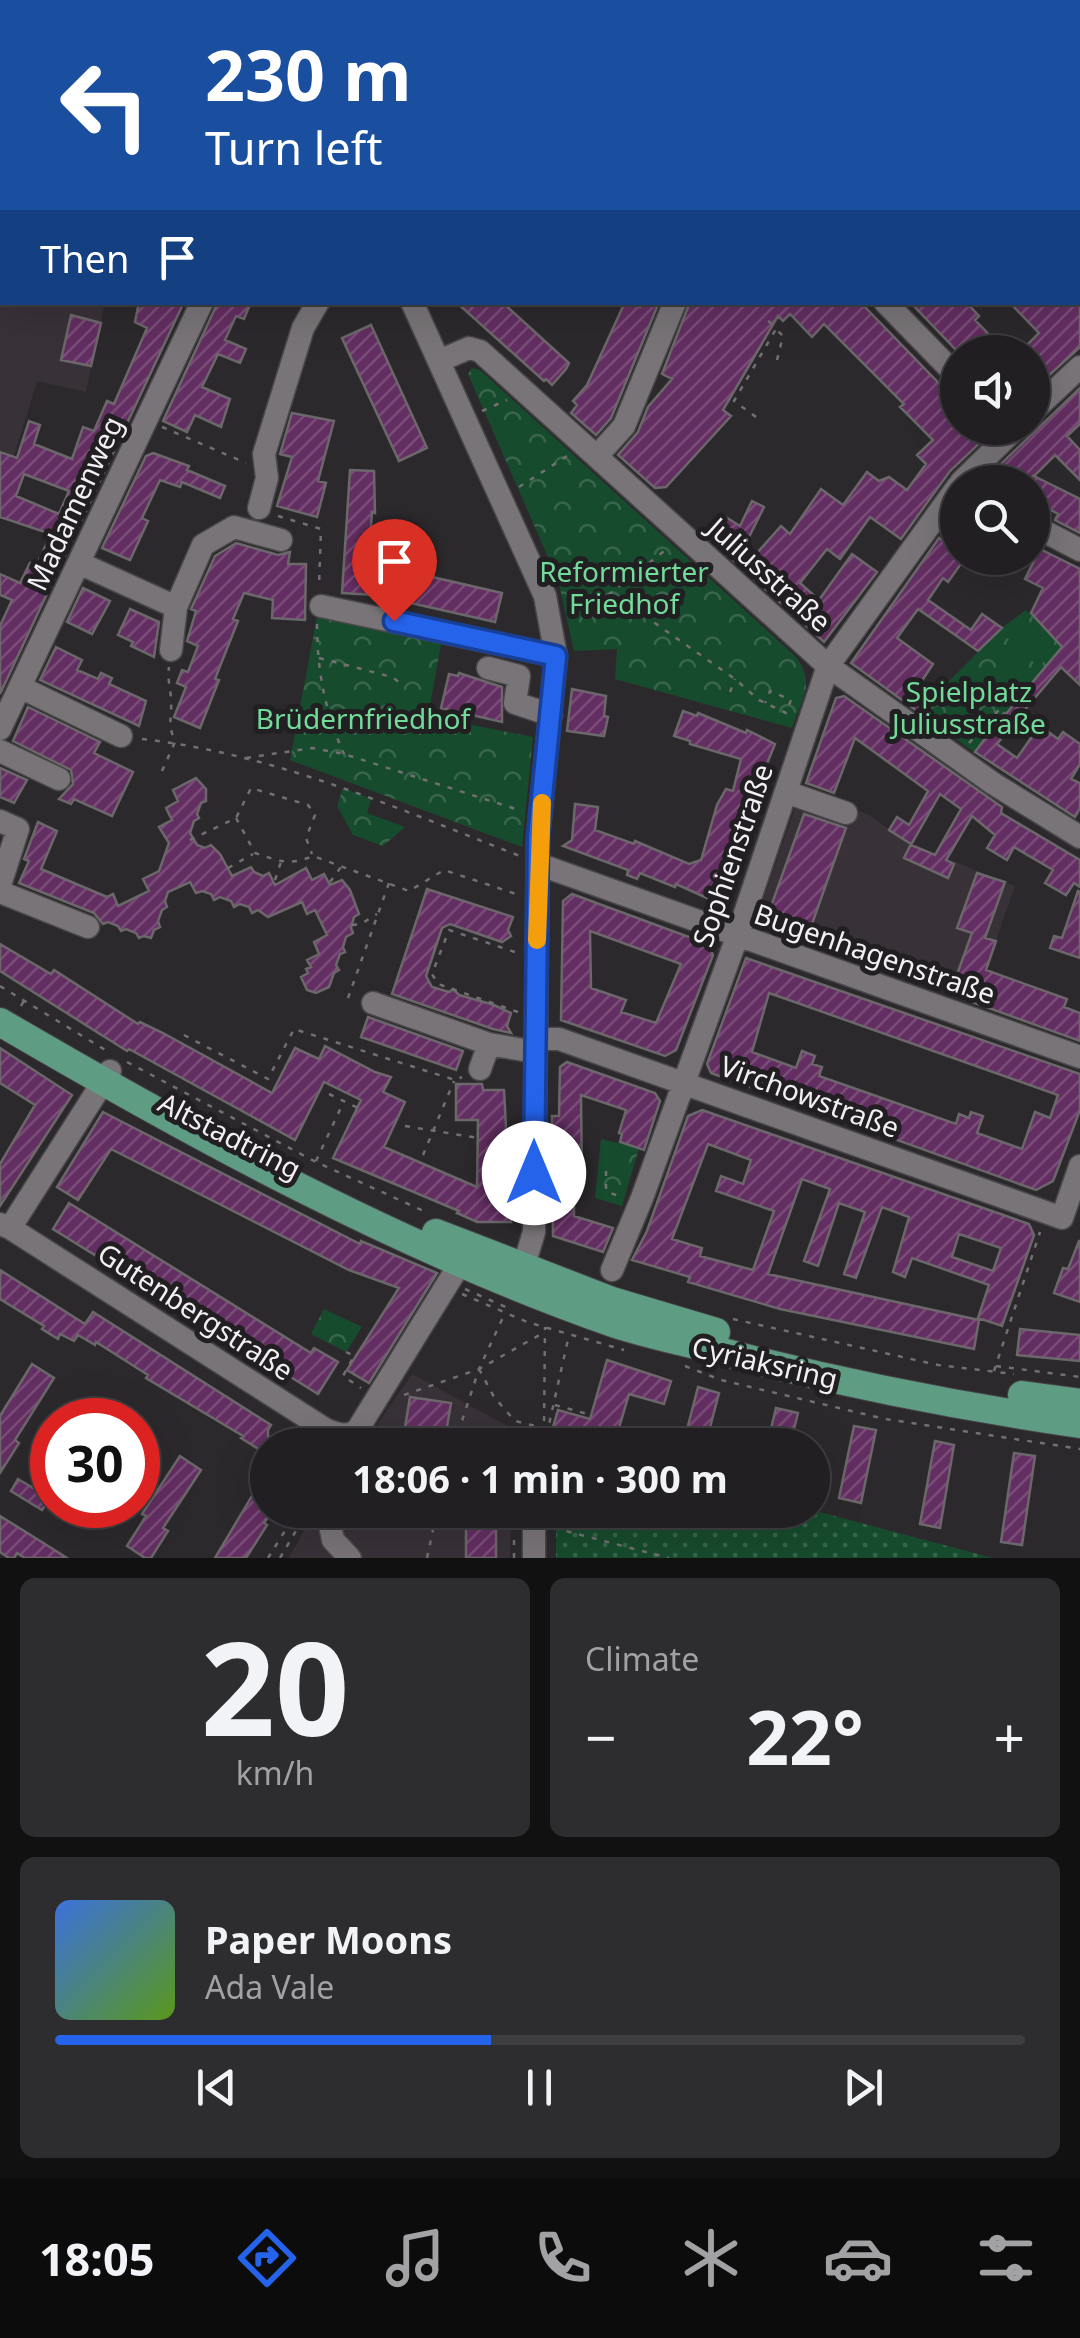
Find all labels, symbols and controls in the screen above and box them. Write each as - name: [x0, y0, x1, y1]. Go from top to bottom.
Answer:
- text: 230 m: [205, 26, 412, 122]
- icon: left: [40, 40, 170, 170]
- text: Turn left: [205, 117, 382, 178]
- icon: arrive: [150, 230, 205, 285]
- text: Then: [40, 232, 130, 284]
- map controls: [940, 335, 1050, 575]
- button: sound: [940, 335, 1050, 445]
- street label: Madamenweg: [17, 410, 131, 596]
- button: search: [940, 465, 1050, 575]
- street label: Juliusstraße: [698, 506, 840, 640]
- pin: [352, 519, 437, 622]
- icon: arrive: [367, 534, 422, 589]
- park label: Reformierter Friedhof: [539, 552, 709, 622]
- park label: Spielplatz Juliusstraße: [889, 672, 1046, 742]
- park label: Brüdernfriedhof: [256, 699, 471, 737]
- street label: Sophienstraße: [683, 759, 781, 951]
- street label: Bugenhagenstraße: [749, 894, 1001, 1012]
- street label: Virchowstraße: [715, 1046, 905, 1146]
- street label: Altstadtring: [152, 1083, 308, 1187]
- position arrow: [482, 1121, 586, 1225]
- street label: Gutenbergstraße: [91, 1233, 301, 1389]
- street label: Cyriaksring: [689, 1327, 841, 1397]
- speed limit sign: 30: [30, 1398, 160, 1528]
- text: 18:06 · 1 min · 300 m: [352, 1452, 728, 1504]
- text: 20: [201, 1597, 349, 1774]
- text: Climate: [585, 1637, 699, 1680]
- text: 22°: [746, 1685, 864, 1787]
- text: −: [585, 1699, 616, 1774]
- text: +: [994, 1699, 1025, 1774]
- text: km/h: [236, 1751, 314, 1794]
- text: Paper Moons: [205, 1913, 452, 1965]
- text: Ada Vale: [205, 1965, 334, 2008]
- icon: previous: [189, 2060, 244, 2115]
- icon: pause: [512, 2060, 567, 2115]
- icon: next: [836, 2060, 891, 2115]
- icon: directions: [232, 2223, 302, 2293]
- icon: music: [380, 2223, 450, 2293]
- icon: phone: [528, 2223, 598, 2293]
- icon: climate: [676, 2223, 746, 2293]
- icon: car: [823, 2223, 893, 2293]
- icon: filters: [971, 2223, 1041, 2293]
- text: 18:05: [39, 2228, 154, 2289]

